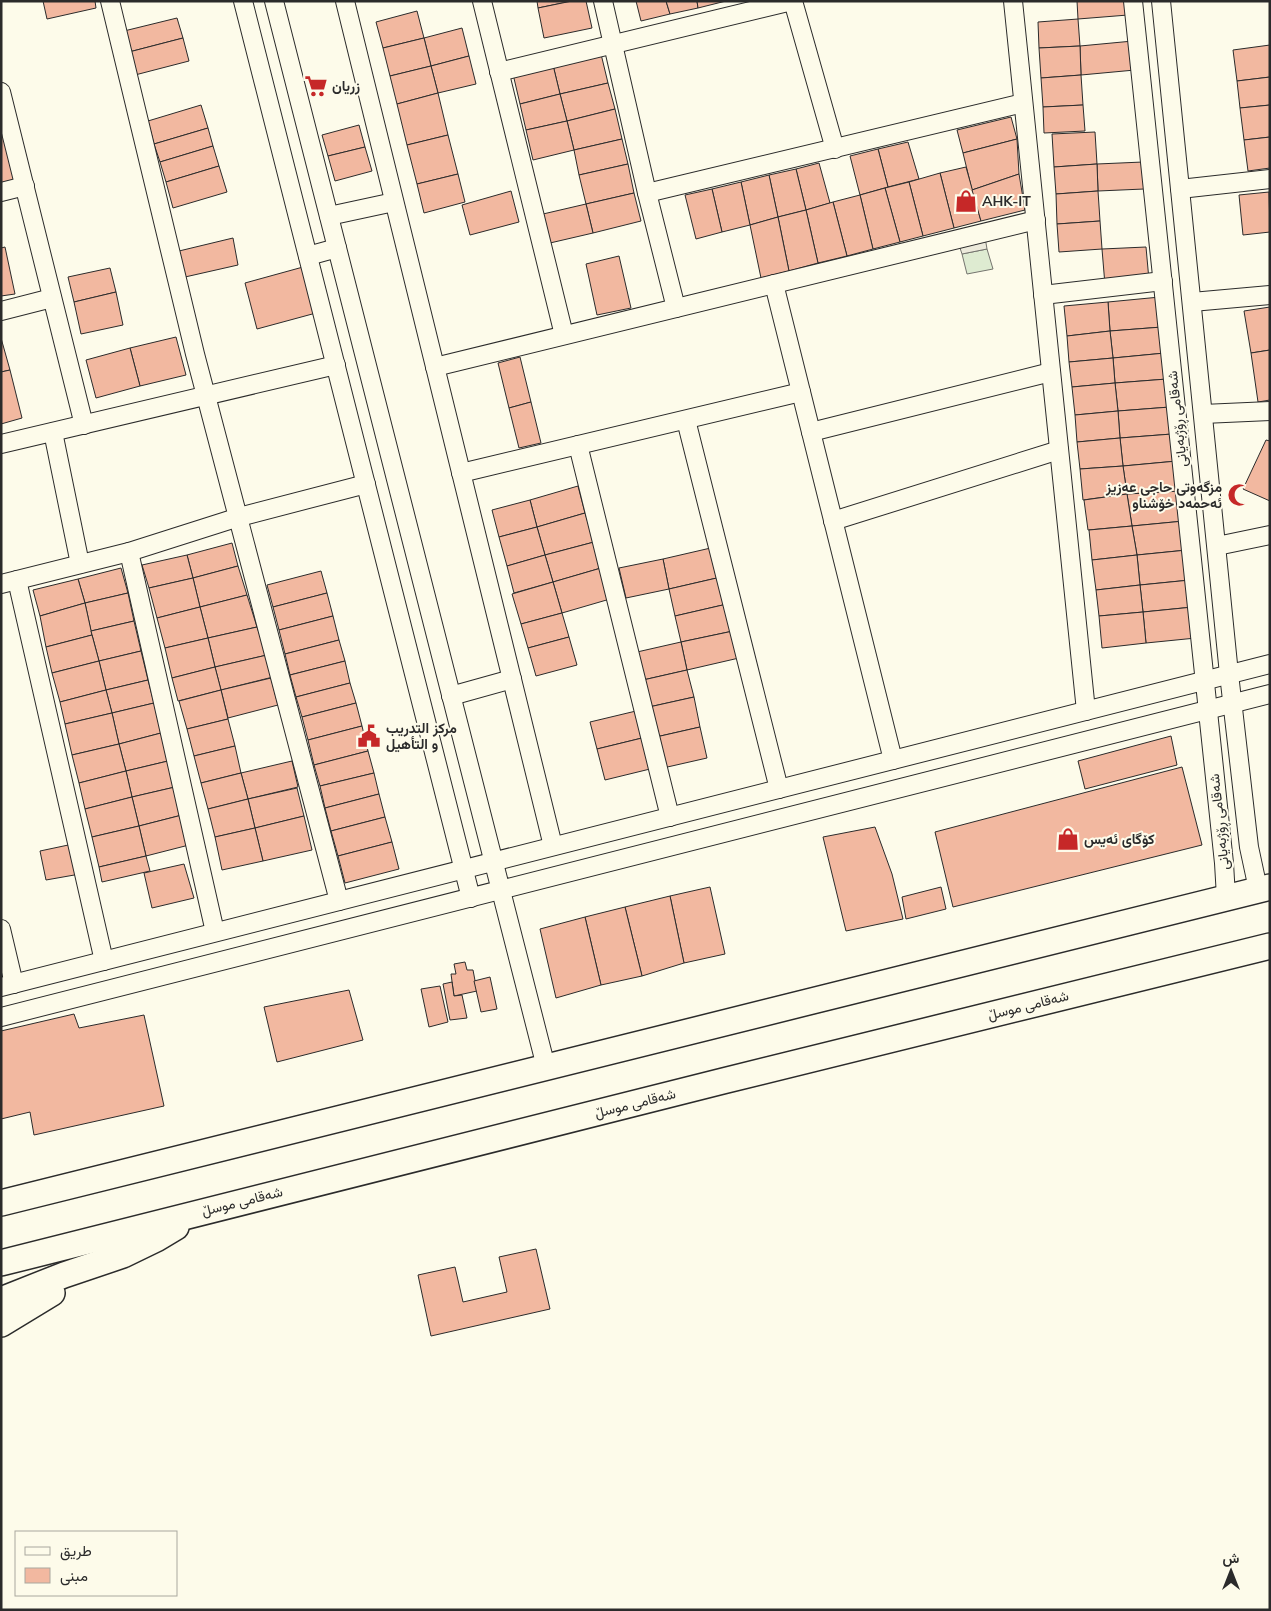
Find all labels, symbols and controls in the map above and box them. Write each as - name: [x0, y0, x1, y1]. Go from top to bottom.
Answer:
- supermarket icon: زریان: [303, 73, 329, 99]
- place label: زریان: [332, 77, 360, 95]
- shop icon: AHK-IT: [953, 188, 979, 214]
- place label: AHK-IT: [982, 192, 1031, 210]
- street label: شەقامی ڕۆژبەیانی: [1163, 370, 1194, 468]
- place label: مزگەوتی حاجی عەزیز ئەحمەد خۆشناو: [1105, 478, 1222, 512]
- mosque icon: مزگەوتی حاجی عەزیز ئەحمەد خۆشناو: [1226, 482, 1252, 508]
- place label: مركز التدريب و التأهيل: [386, 719, 457, 753]
- public building icon: مركز التدريب و التأهيل: [356, 723, 382, 749]
- street label: شەقامی ڕۆژبەیانی: [1205, 773, 1236, 871]
- shop icon: کۆگای ئەیس: [1055, 826, 1081, 852]
- place label: کۆگای ئەیس: [1084, 830, 1155, 848]
- street label: شەقامی موسڵ: [986, 986, 1070, 1024]
- street label: شەقامی موسڵ: [593, 1084, 677, 1122]
- street label: شەقامی موسڵ: [200, 1182, 284, 1220]
- legend: [15, 1531, 178, 1596]
- text: طريق: [60, 1541, 92, 1561]
- north arrow: [1206, 1546, 1256, 1596]
- text: ش: [1223, 1549, 1240, 1567]
- text: مبنى: [60, 1566, 88, 1586]

